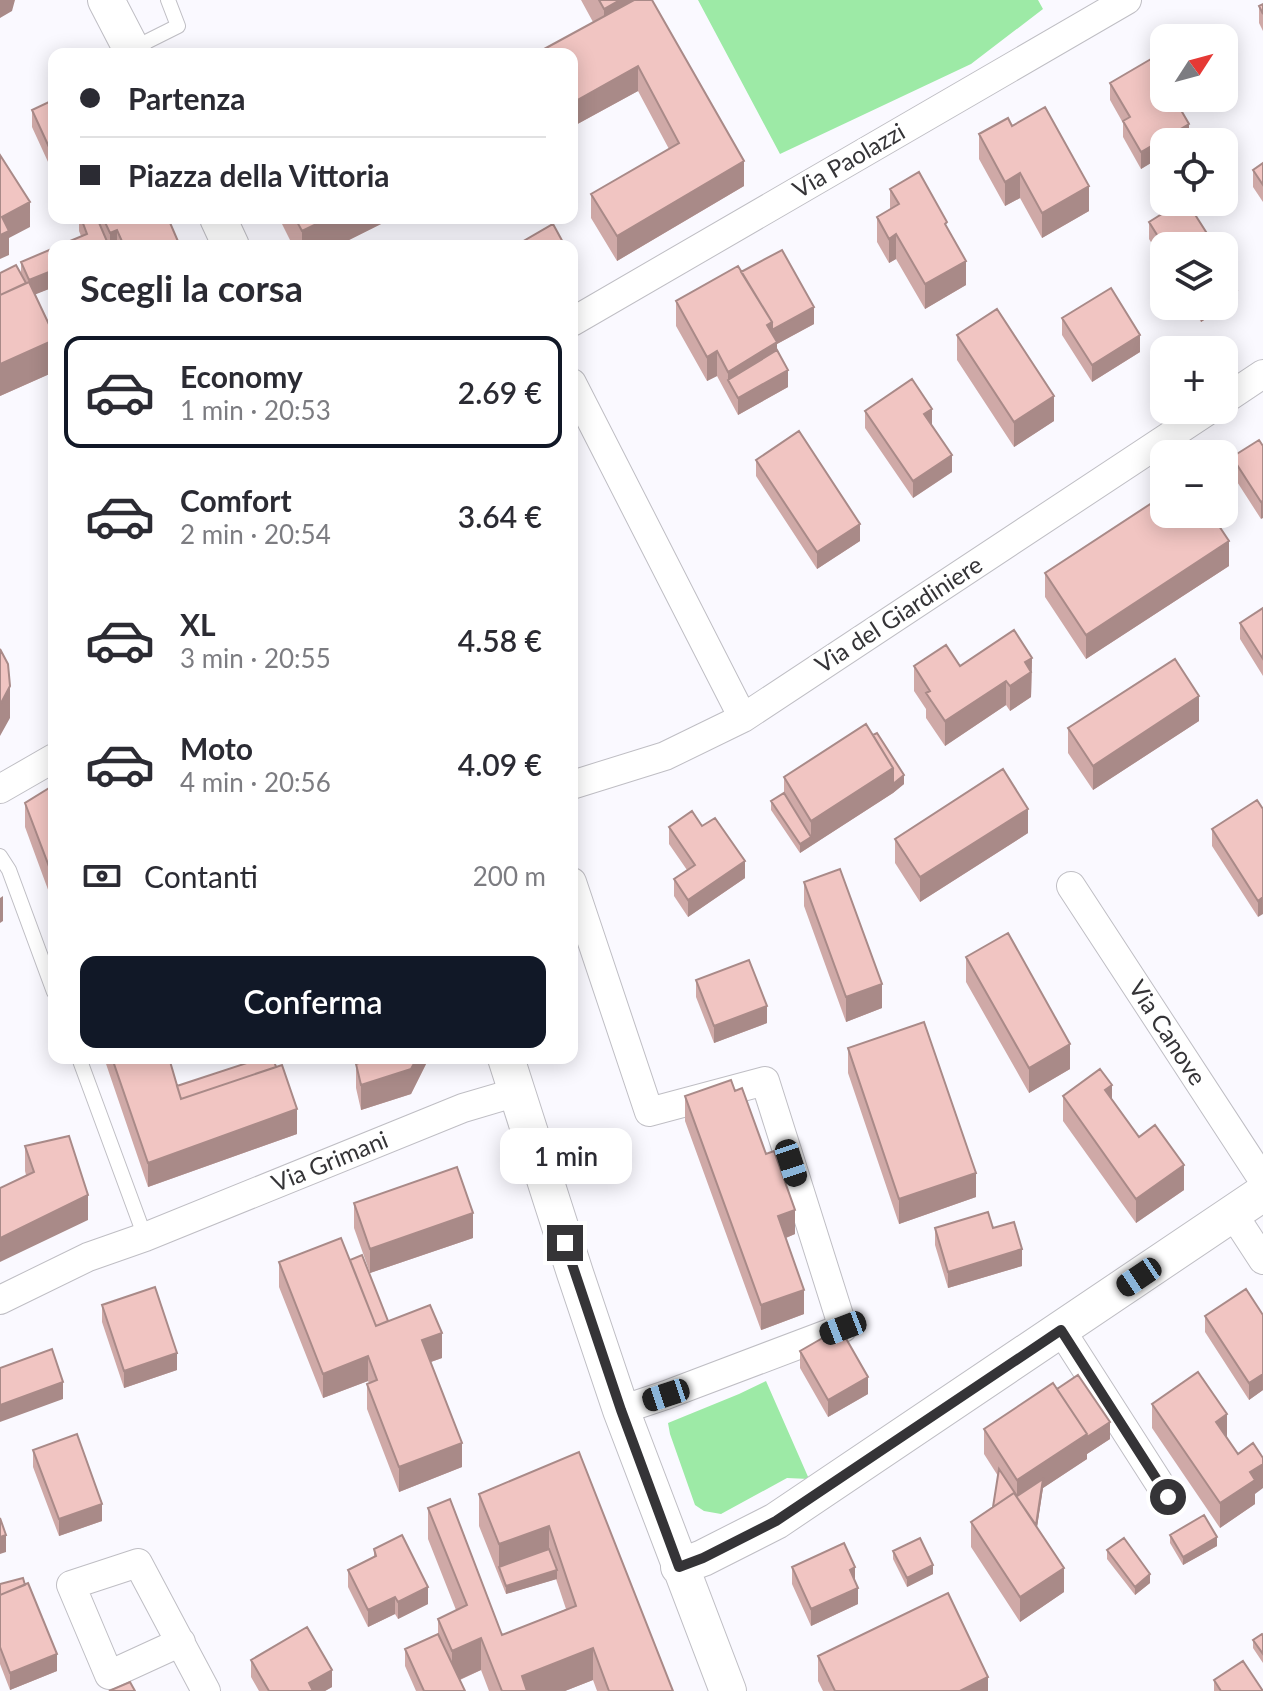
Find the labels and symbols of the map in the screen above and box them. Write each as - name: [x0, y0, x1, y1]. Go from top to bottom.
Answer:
- north arrow: [1150, 24, 1238, 112]
- street label: Via Paolazzi: [787, 116, 909, 203]
- street label: Via del Giardiniere: [809, 549, 987, 679]
- street label: Via Canove: [1124, 974, 1213, 1090]
- street label: Via Grimani: [267, 1124, 392, 1197]
- callout: 1 min: [499, 1127, 631, 1183]
- car: [772, 1136, 810, 1190]
- route end: [547, 1225, 583, 1261]
- car: [1112, 1254, 1166, 1300]
- car: [816, 1308, 870, 1348]
- car: [639, 1376, 693, 1414]
- route start: [1150, 1479, 1186, 1515]

